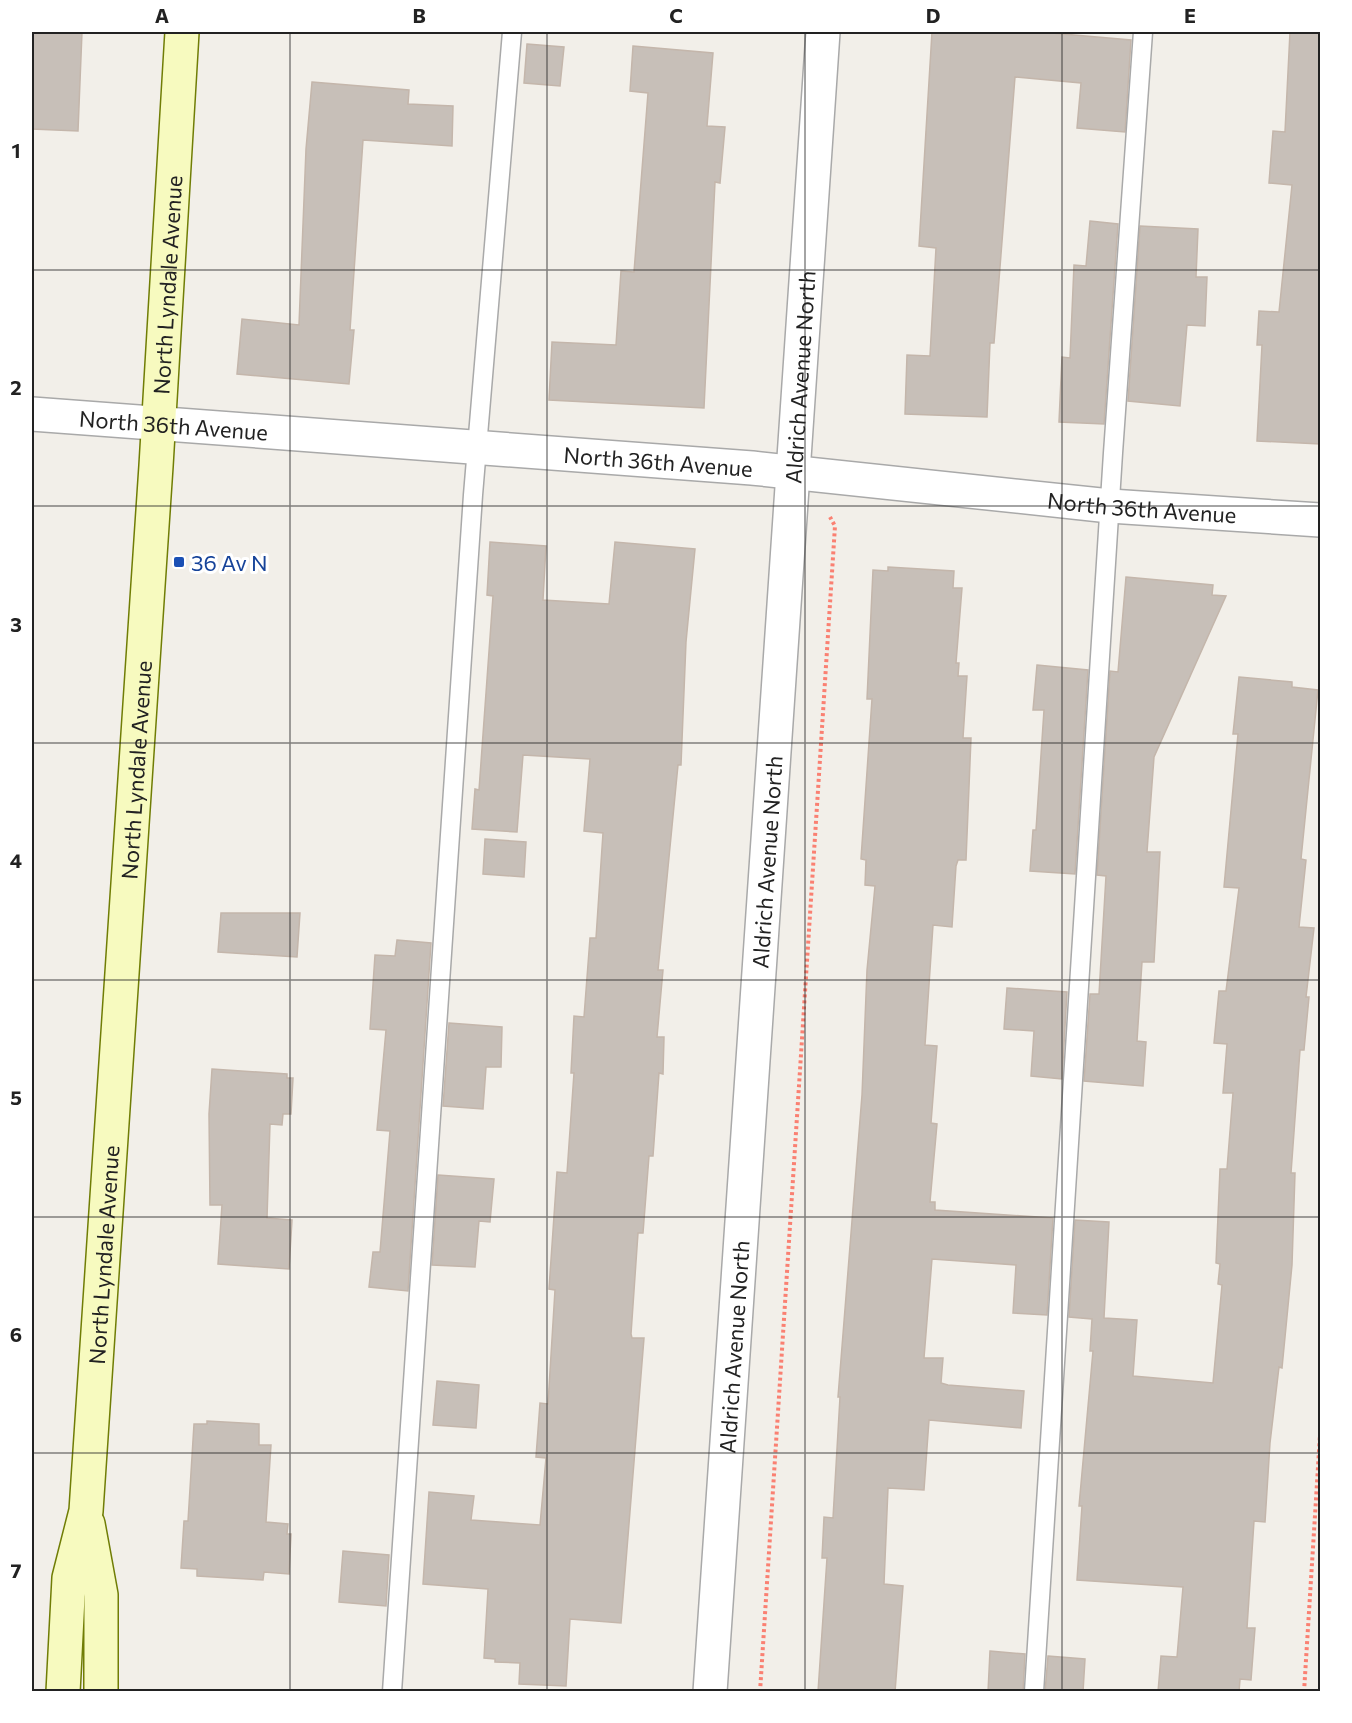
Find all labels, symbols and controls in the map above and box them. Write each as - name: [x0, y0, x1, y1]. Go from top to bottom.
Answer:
- text: A: [155, 3, 169, 27]
- text: B: [412, 3, 426, 27]
- text: C: [669, 3, 683, 27]
- text: D: [926, 3, 940, 27]
- text: E: [1184, 3, 1196, 27]
- text: 1: [11, 138, 21, 162]
- street label: North Lyndale Avenue: [147, 175, 187, 395]
- street label: Aldrich Avenue North: [779, 270, 820, 484]
- text: 2: [10, 375, 22, 399]
- street label: North 36th Avenue: [78, 404, 269, 445]
- street label: North 36th Avenue: [563, 440, 754, 482]
- street label: North 36th Avenue: [1046, 486, 1237, 528]
- place label: 36 Av N: [191, 549, 268, 576]
- marker: 36 Av N: [172, 555, 186, 569]
- text: 3: [10, 612, 22, 636]
- street label: North Lyndale Avenue: [115, 660, 156, 880]
- street label: Aldrich Avenue North: [746, 755, 787, 969]
- text: 4: [10, 848, 22, 872]
- text: 5: [10, 1085, 22, 1109]
- street label: North Lyndale Avenue: [82, 1144, 124, 1365]
- street label: Aldrich Avenue North: [713, 1239, 754, 1454]
- text: 6: [10, 1322, 22, 1346]
- text: 7: [11, 1558, 22, 1582]

